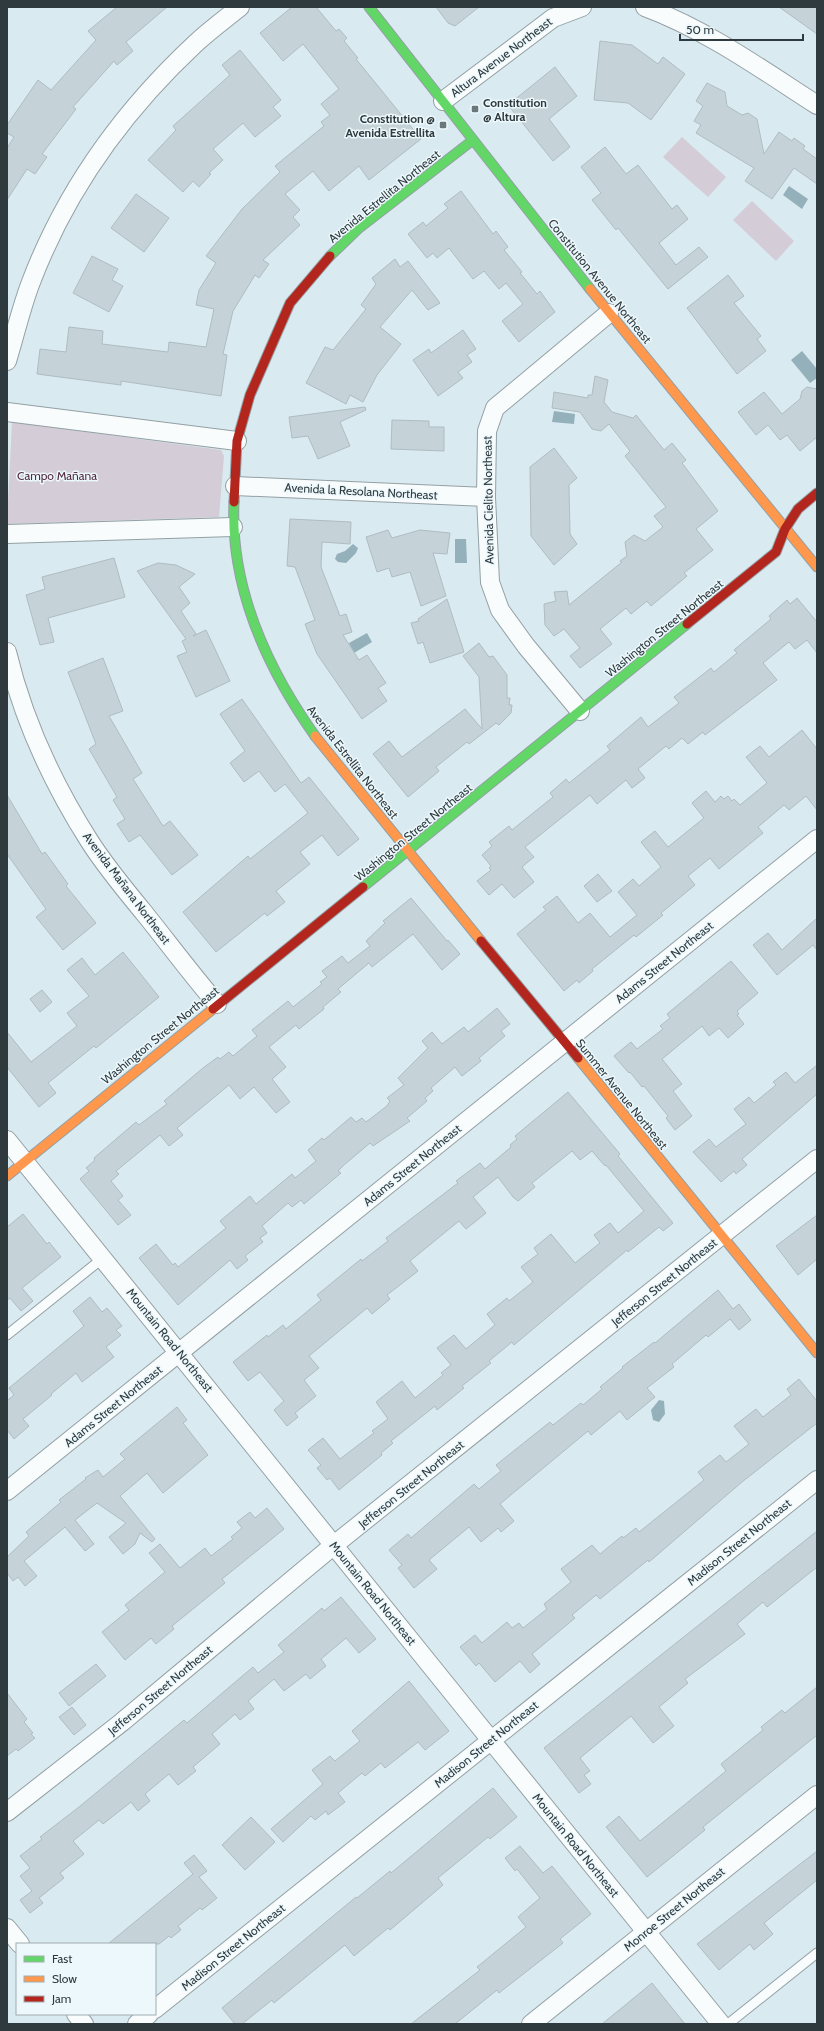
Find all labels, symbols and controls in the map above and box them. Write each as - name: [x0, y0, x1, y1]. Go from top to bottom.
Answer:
- street label: Altura Avenue Northeast: [447, 14, 555, 100]
- scale bar: [680, 16, 803, 42]
- text: 50 m: [686, 22, 714, 37]
- place label: Constitution @ Altura: [483, 95, 547, 124]
- marker: Constitution @ Altura: [470, 104, 480, 114]
- place label: Constitution @ Avenida Estrellita: [346, 111, 435, 140]
- marker: Constitution @ Avenida Estrellita: [438, 120, 448, 130]
- street label: Avenida Estrellita Northeast: [325, 146, 443, 246]
- street label: Constitution Avenue Northeast: [545, 216, 655, 346]
- street label: Avenida Cielito Northeast: [479, 436, 497, 564]
- park label: Campo Mañana: [17, 468, 97, 483]
- street label: Avenida la Resolana Northeast: [284, 480, 438, 502]
- street label: Washington Street Northeast: [602, 576, 726, 680]
- street label: Avenida Estrellita Northeast: [304, 702, 402, 822]
- street label: Washington Street Northeast: [351, 780, 475, 884]
- street label: Avenida Mañana Northeast: [80, 829, 174, 947]
- street label: Adams Street Northeast: [612, 918, 716, 1006]
- street label: Washington Street Northeast: [98, 983, 222, 1087]
- street label: Summer Avenue Northeast: [573, 1036, 671, 1152]
- street label: Adams Street Northeast: [360, 1121, 464, 1209]
- street label: Jefferson Street Northeast: [607, 1235, 720, 1330]
- street label: Mountain Road Northeast: [123, 1285, 217, 1395]
- street label: Adams Street Northeast: [61, 1362, 165, 1450]
- street label: Jefferson Street Northeast: [354, 1437, 467, 1532]
- street label: Madison Street Northeast: [684, 1495, 794, 1589]
- street label: Mountain Road Northeast: [326, 1538, 420, 1648]
- street label: Jefferson Street Northeast: [104, 1642, 215, 1739]
- street label: Madison Street Northeast: [431, 1697, 541, 1791]
- street label: Mountain Road Northeast: [529, 1790, 623, 1900]
- street label: Monroe Street Northeast: [620, 1864, 728, 1954]
- street label: Madison Street Northeast: [178, 1900, 288, 1994]
- legend: [16, 1943, 156, 2015]
- text: Fast: [52, 1951, 72, 1966]
- text: Slow: [52, 1971, 77, 1986]
- text: Jam: [51, 1991, 71, 2006]

